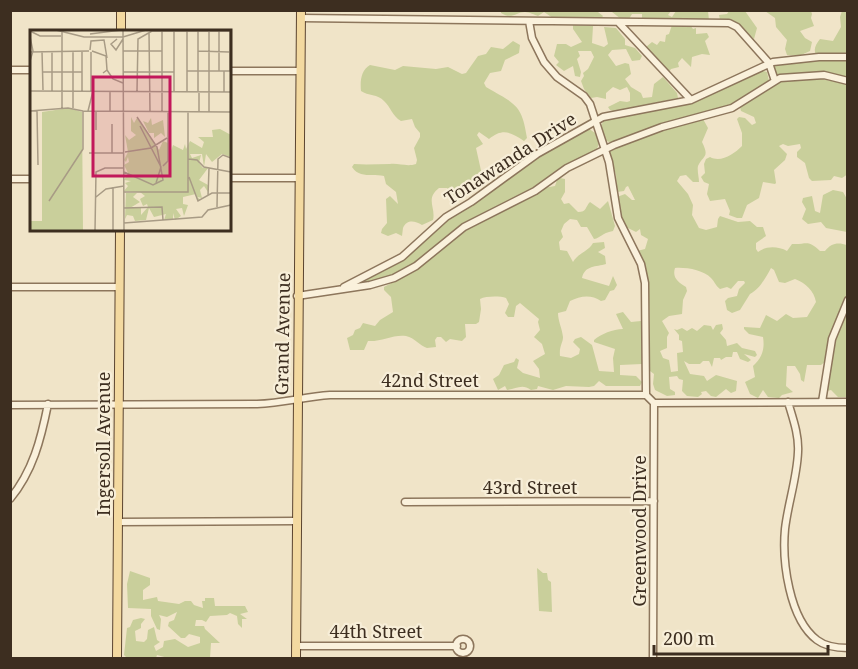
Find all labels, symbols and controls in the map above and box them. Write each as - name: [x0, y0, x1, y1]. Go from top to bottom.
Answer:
- inset map: [30, 30, 231, 231]
- street label: Tonawanda Drive: [439, 106, 581, 210]
- street label: Grand Avenue: [269, 272, 295, 396]
- street label: 42nd Street: [381, 368, 479, 392]
- street label: Ingersoll Avenue: [91, 372, 115, 516]
- street label: Greenwood Drive: [627, 455, 651, 607]
- street label: 43rd Street: [483, 475, 577, 499]
- scale bar: [654, 618, 828, 656]
- street label: 44th Street: [330, 619, 422, 643]
- text: 200 m: [663, 626, 715, 650]

